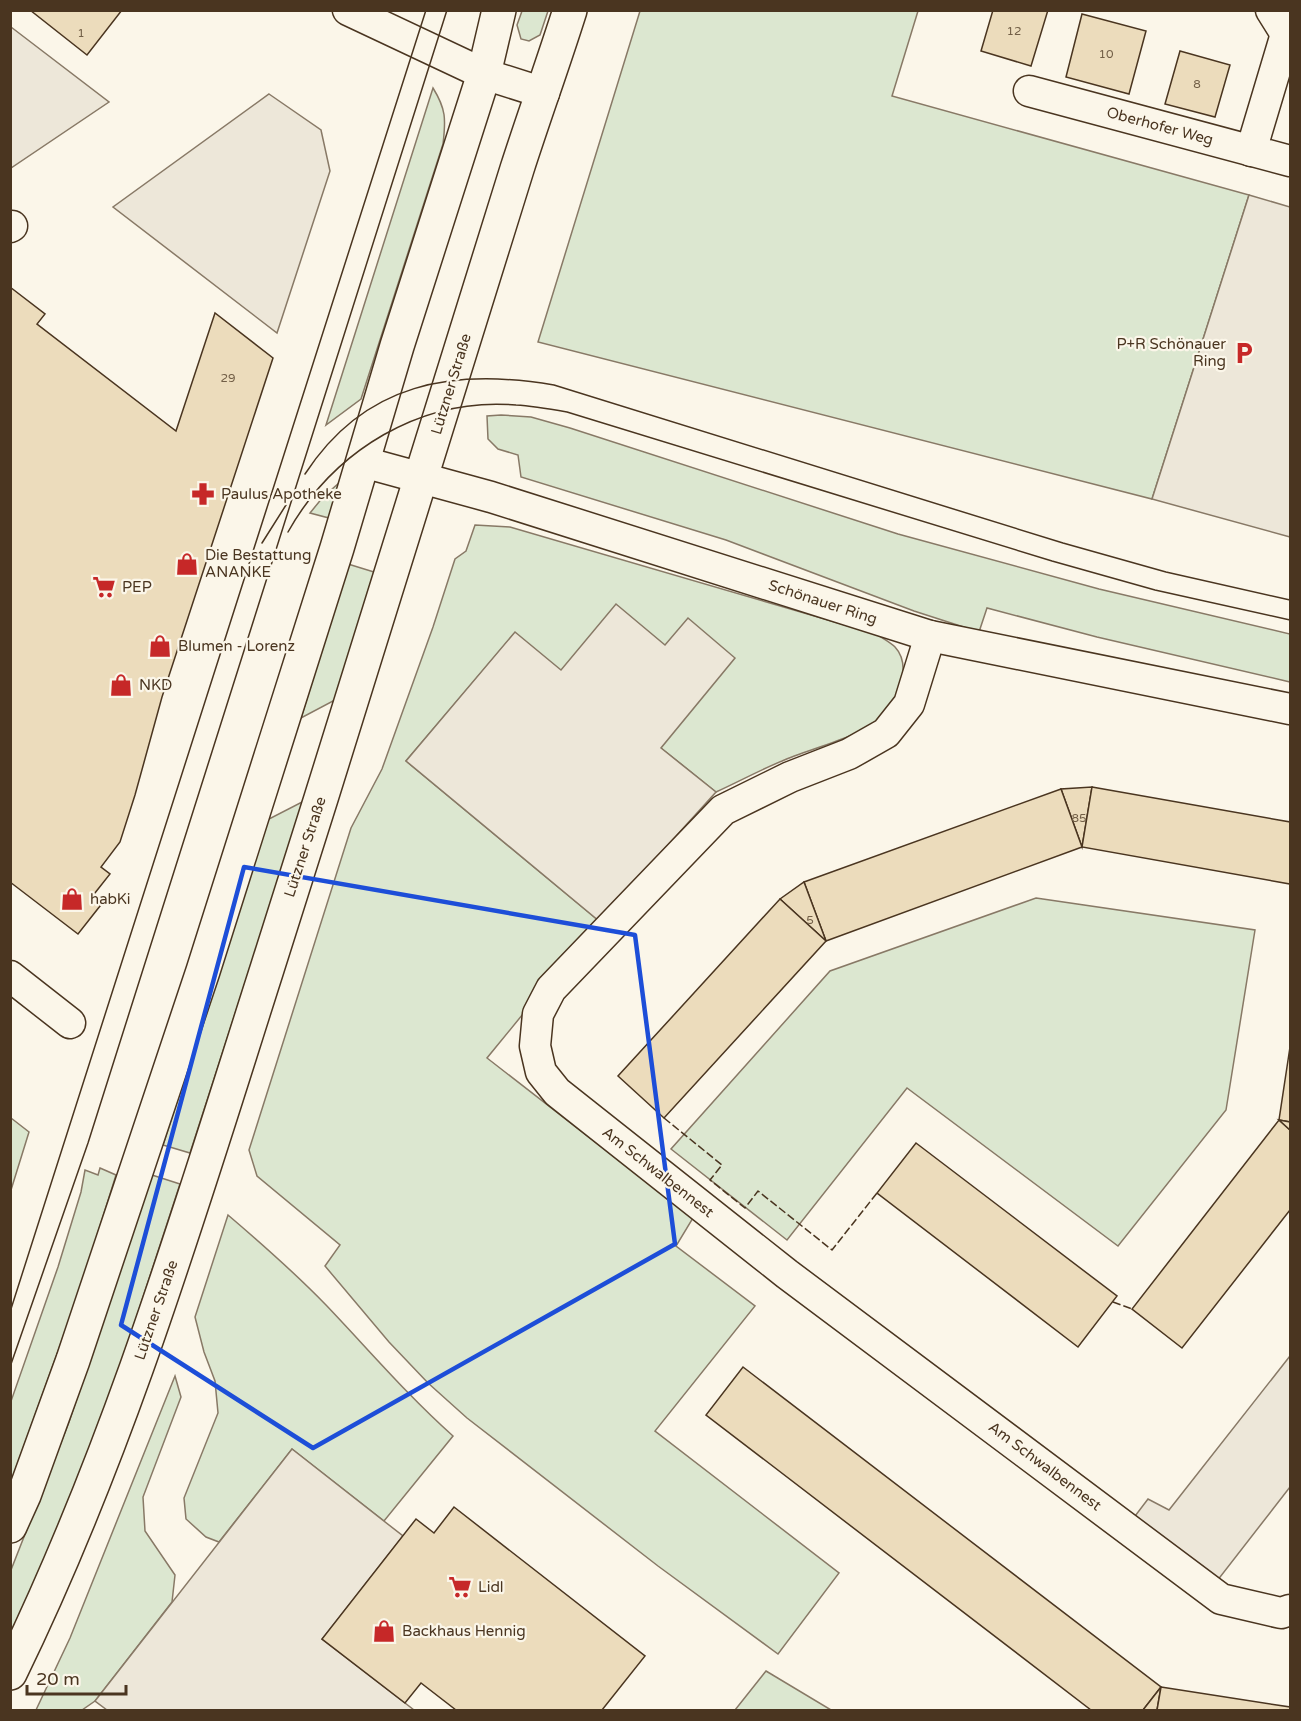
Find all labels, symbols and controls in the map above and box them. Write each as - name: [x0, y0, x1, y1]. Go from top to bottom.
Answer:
- house number: 12: [1006, 24, 1022, 38]
- house number: 1: [77, 26, 85, 40]
- house number: 10: [1098, 47, 1114, 61]
- house number: 8: [1193, 77, 1201, 91]
- street label: Oberhofer Weg: [1105, 103, 1215, 149]
- street label: Lützner Straße: [427, 331, 475, 437]
- place label: P+R Schönauer Ring: [1117, 335, 1226, 370]
- parking icon: P+R Schönauer Ring: [1231, 340, 1257, 366]
- house number: 29: [220, 371, 236, 385]
- pharmacy icon: Paulus Apotheke: [190, 481, 216, 507]
- place label: Paulus Apotheke: [221, 485, 342, 503]
- place label: Die Bestattung ANANKE: [205, 546, 311, 581]
- shop icon: Die Bestattung ANANKE: [174, 551, 200, 577]
- supermarket icon: PEP: [91, 574, 117, 600]
- street label: Schönauer Ring: [766, 576, 880, 628]
- place label: PEP: [122, 578, 152, 596]
- shop icon: Blumen - Lorenz: [147, 633, 173, 659]
- place label: Blumen - Lorenz: [178, 637, 295, 655]
- shop icon: NKD: [108, 672, 134, 698]
- place label: NKD: [139, 676, 172, 694]
- street label: Lützner Straße: [280, 794, 330, 900]
- house number: 85: [1071, 811, 1087, 825]
- shop icon: habKi: [59, 886, 85, 912]
- place label: habKi: [90, 890, 131, 908]
- house number: 5: [806, 913, 814, 927]
- street label: Am Schwalbennest: [599, 1123, 718, 1221]
- street label: Lützner Straße: [130, 1258, 182, 1362]
- street label: Am Schwalbennest: [985, 1418, 1105, 1514]
- supermarket icon: Lidl: [447, 1574, 473, 1600]
- place label: Lidl: [478, 1578, 504, 1596]
- shop icon: Backhaus Hennig: [371, 1618, 397, 1644]
- place label: Backhaus Hennig: [402, 1622, 526, 1640]
- scale bar: [27, 1658, 126, 1696]
- text: 20 m: [36, 1668, 80, 1690]

